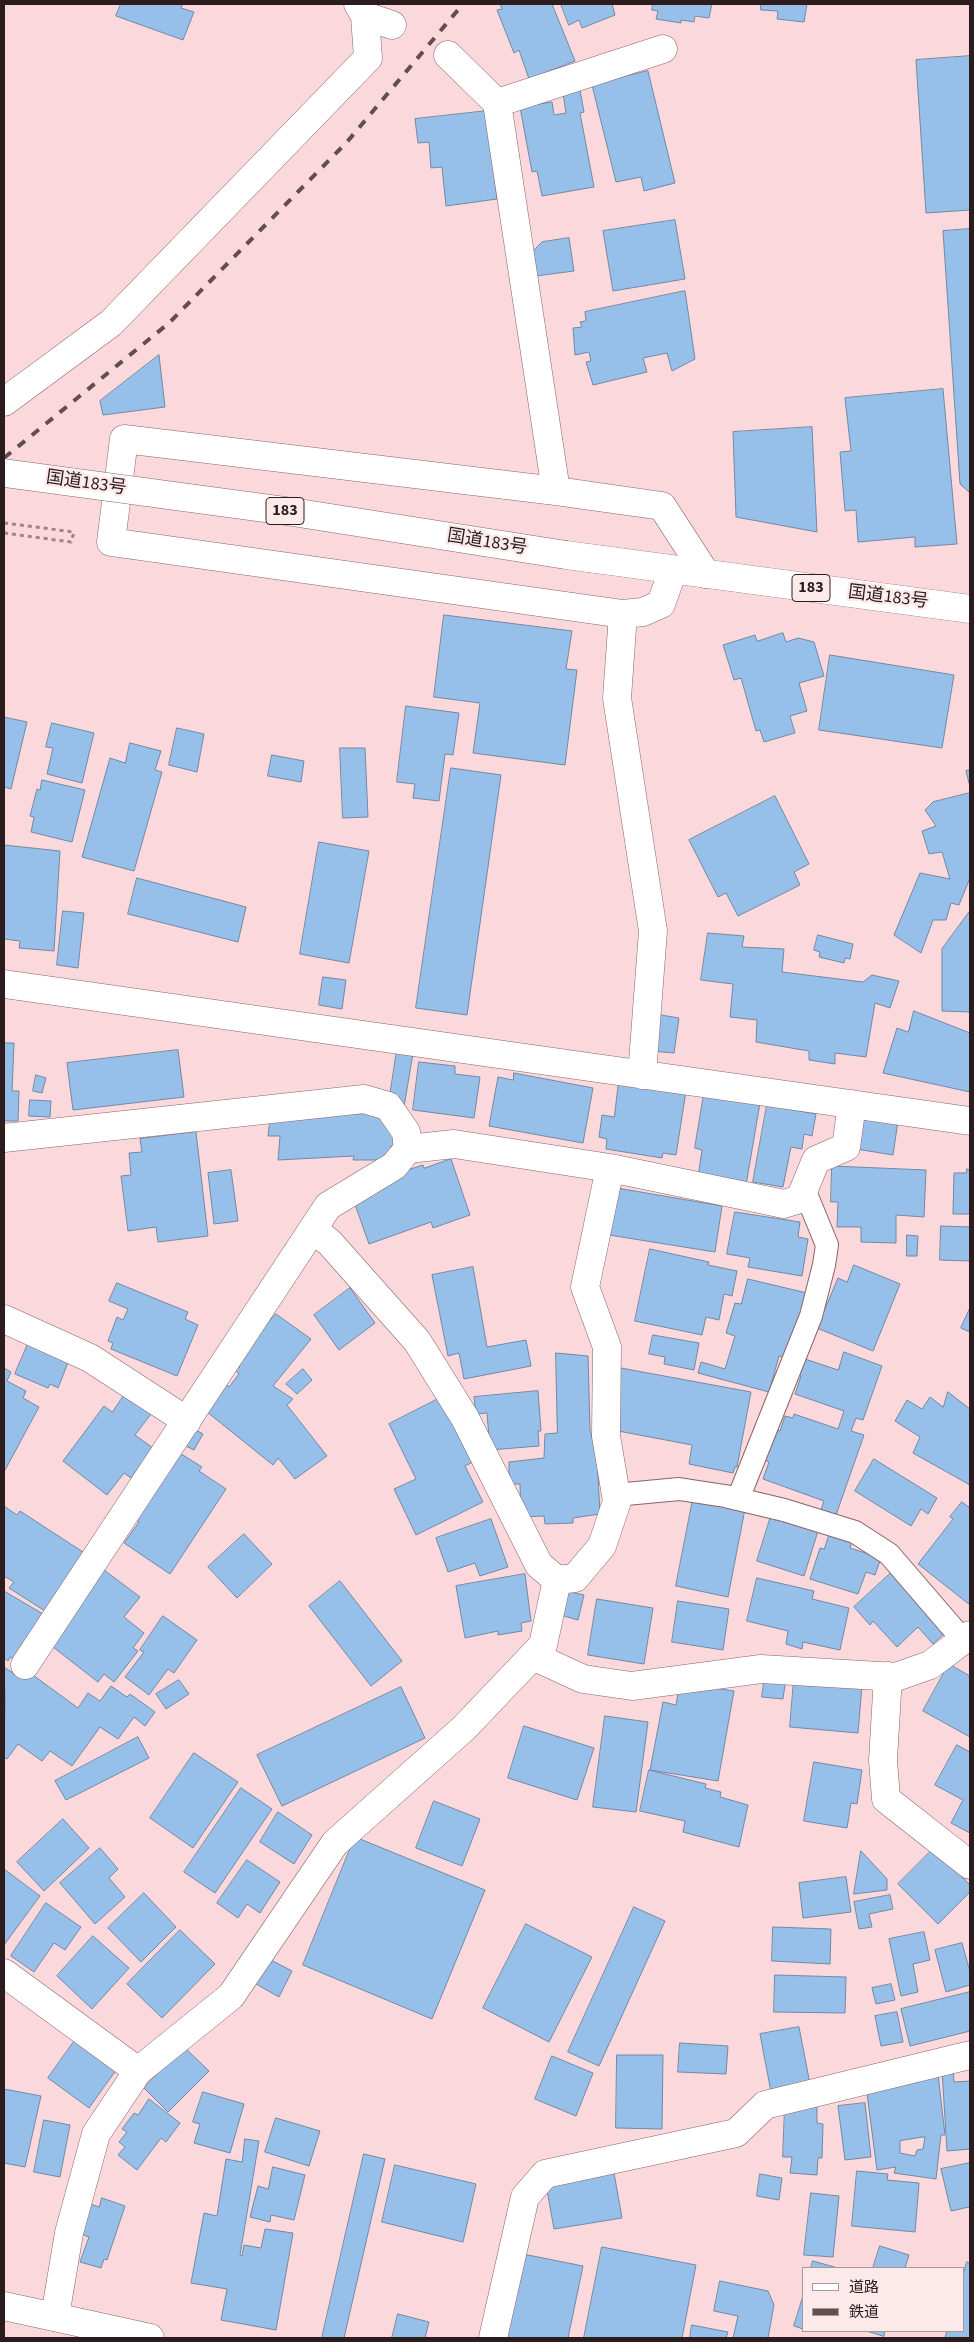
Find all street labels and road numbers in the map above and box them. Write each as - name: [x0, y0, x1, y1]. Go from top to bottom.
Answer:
- street label: 国道183号: [44, 468, 128, 500]
- road number: 183: [266, 498, 304, 524]
- street label: 国道183号: [445, 526, 529, 560]
- road number: 183: [792, 574, 830, 602]
- street label: 国道183号: [847, 582, 929, 614]

